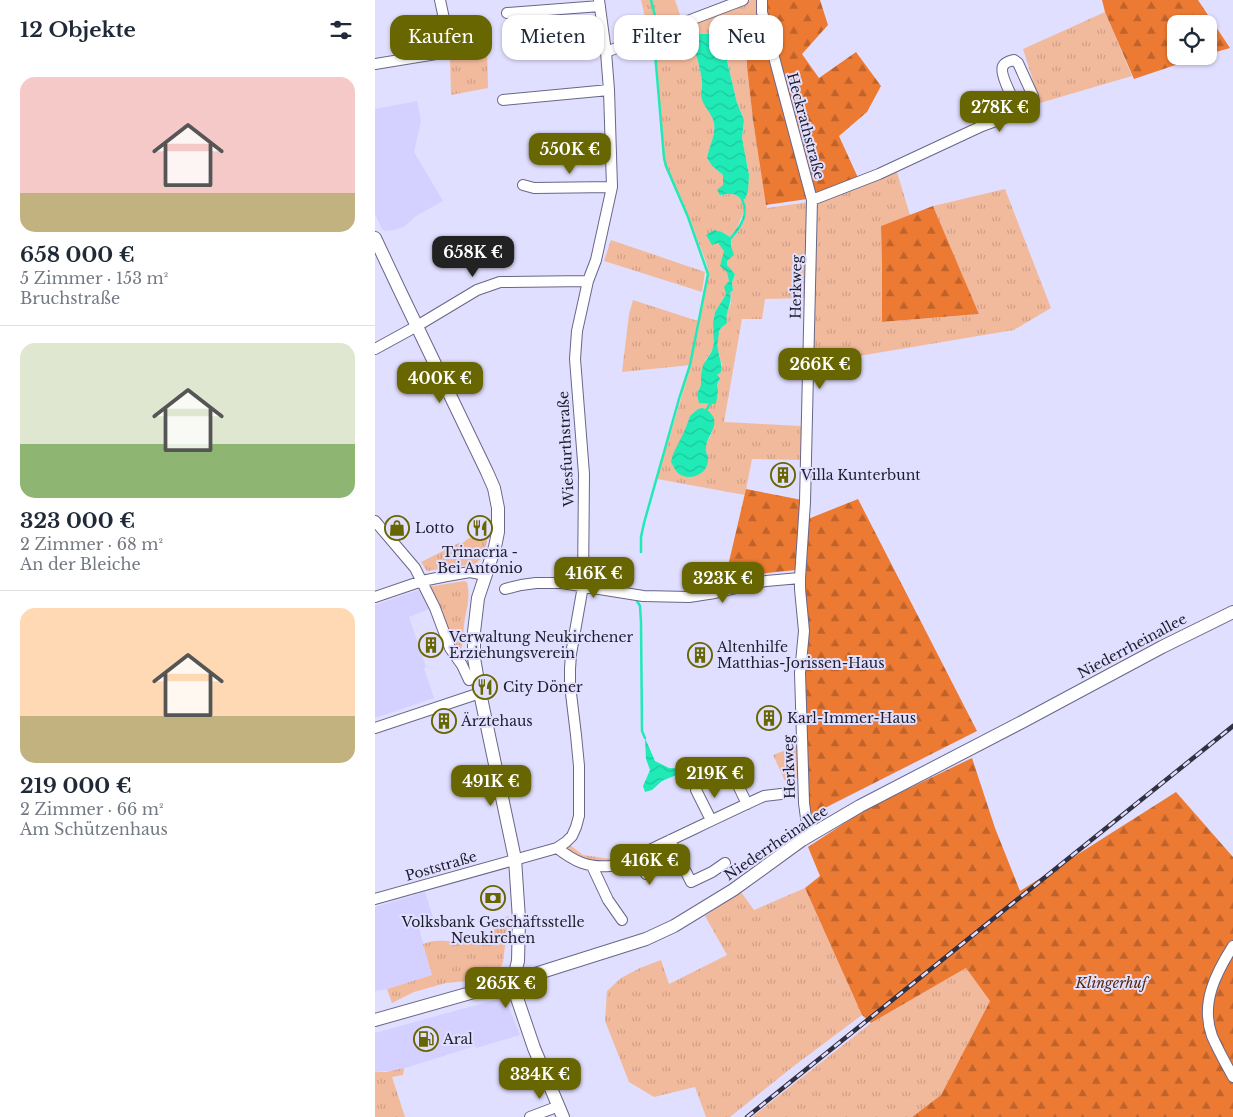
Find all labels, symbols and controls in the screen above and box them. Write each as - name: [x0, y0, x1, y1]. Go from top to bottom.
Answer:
- chip: Kaufen: [390, 15, 492, 60]
- chip: Mieten: [502, 15, 604, 60]
- chip: Filter: [614, 15, 699, 60]
- chip: Neu: [709, 15, 783, 60]
- map controls: [1167, 15, 1217, 65]
- button: locate: [1167, 15, 1217, 65]
- icon: filters: [327, 16, 355, 44]
- text: 12 Objekte: [20, 17, 136, 43]
- street label: Heckrathstraße: [783, 71, 829, 181]
- pin: 278K €: [959, 90, 1041, 133]
- text: 278K €: [971, 97, 1029, 117]
- icon: home: [143, 110, 233, 200]
- pin: 550K €: [529, 132, 611, 175]
- text: 550K €: [540, 139, 600, 159]
- pin: 658K €: [432, 236, 514, 278]
- text: 658 000 €: [20, 242, 135, 268]
- text: 658K €: [443, 242, 503, 262]
- street label: Herkweg: [786, 254, 806, 319]
- text: 5 Zimmer · 153 m²: [20, 268, 168, 288]
- text: Bruchstraße: [20, 288, 120, 308]
- pin: 266K €: [779, 348, 861, 390]
- text: 266K €: [789, 354, 851, 374]
- pin: 400K €: [399, 362, 481, 404]
- text: 400K €: [408, 368, 472, 388]
- icon: home: [143, 375, 233, 465]
- street label: Wiesfurthstraße: [554, 391, 578, 508]
- building icon: Villa Kunterbunt: [770, 462, 796, 488]
- place label: Villa Kunterbunt: [800, 466, 921, 484]
- text: 323 000 €: [20, 508, 135, 534]
- shop icon: Lotto: [384, 515, 410, 541]
- restaurant icon: Trinacria - Bei Antonio: [467, 515, 493, 541]
- place label: Lotto: [415, 519, 454, 537]
- text: 2 Zimmer · 68 m²: [20, 534, 163, 554]
- place label: Trinacria - Bei Antonio: [437, 543, 523, 577]
- text: An der Bleiche: [20, 554, 141, 574]
- pin: 416K €: [553, 556, 635, 599]
- pin: 323K €: [682, 562, 764, 604]
- text: 416K €: [565, 563, 623, 583]
- text: 323K €: [693, 568, 753, 588]
- street label: Niederrheinallee: [1074, 610, 1190, 682]
- place label: Verwaltung Neukirchener Erziehungsverein: [448, 628, 634, 662]
- building icon: Verwaltung Neukirchener Erziehungsverein: [418, 632, 444, 658]
- place label: Altenhilfe Matthias-Jorissen-Haus: [716, 638, 885, 672]
- icon: home: [143, 640, 233, 730]
- building icon: Altenhilfe Matthias-Jorissen-Haus: [687, 642, 713, 668]
- restaurant icon: City Döner: [472, 674, 498, 700]
- place label: City Döner: [503, 678, 583, 696]
- building icon: Karl-Immer-Haus: [756, 705, 782, 731]
- building icon: Ärztehaus: [431, 708, 457, 734]
- place label: Karl-Immer-Haus: [787, 709, 916, 727]
- place label: Ärztehaus: [460, 712, 533, 730]
- street label: Herkweg: [779, 734, 799, 799]
- pin: 219K €: [674, 756, 756, 799]
- text: 219K €: [686, 763, 744, 783]
- pin: 491K €: [450, 764, 532, 807]
- text: 491K €: [462, 771, 520, 791]
- text: 219 000 €: [20, 773, 132, 799]
- text: 2 Zimmer · 66 m²: [20, 799, 164, 819]
- street label: Niederrheinallee: [721, 802, 831, 884]
- text: Am Schützenhaus: [20, 819, 168, 839]
- pin: 416K €: [609, 844, 691, 886]
- street label: Poststraße: [403, 847, 479, 885]
- text: 416K €: [621, 850, 679, 870]
- bank icon: Volksbank Geschäftsstelle Neukirchen: [480, 885, 506, 911]
- place label: Volksbank Geschäftsstelle Neukirchen: [400, 913, 585, 947]
- pin: 265K €: [465, 966, 547, 1009]
- text: 265K €: [476, 973, 536, 993]
- park label: Klingerhuf: [1075, 974, 1150, 992]
- fuel station icon: Aral: [413, 1026, 439, 1052]
- place label: Aral: [442, 1030, 473, 1048]
- pin: 334K €: [499, 1058, 581, 1100]
- text: 334K €: [510, 1064, 570, 1084]

